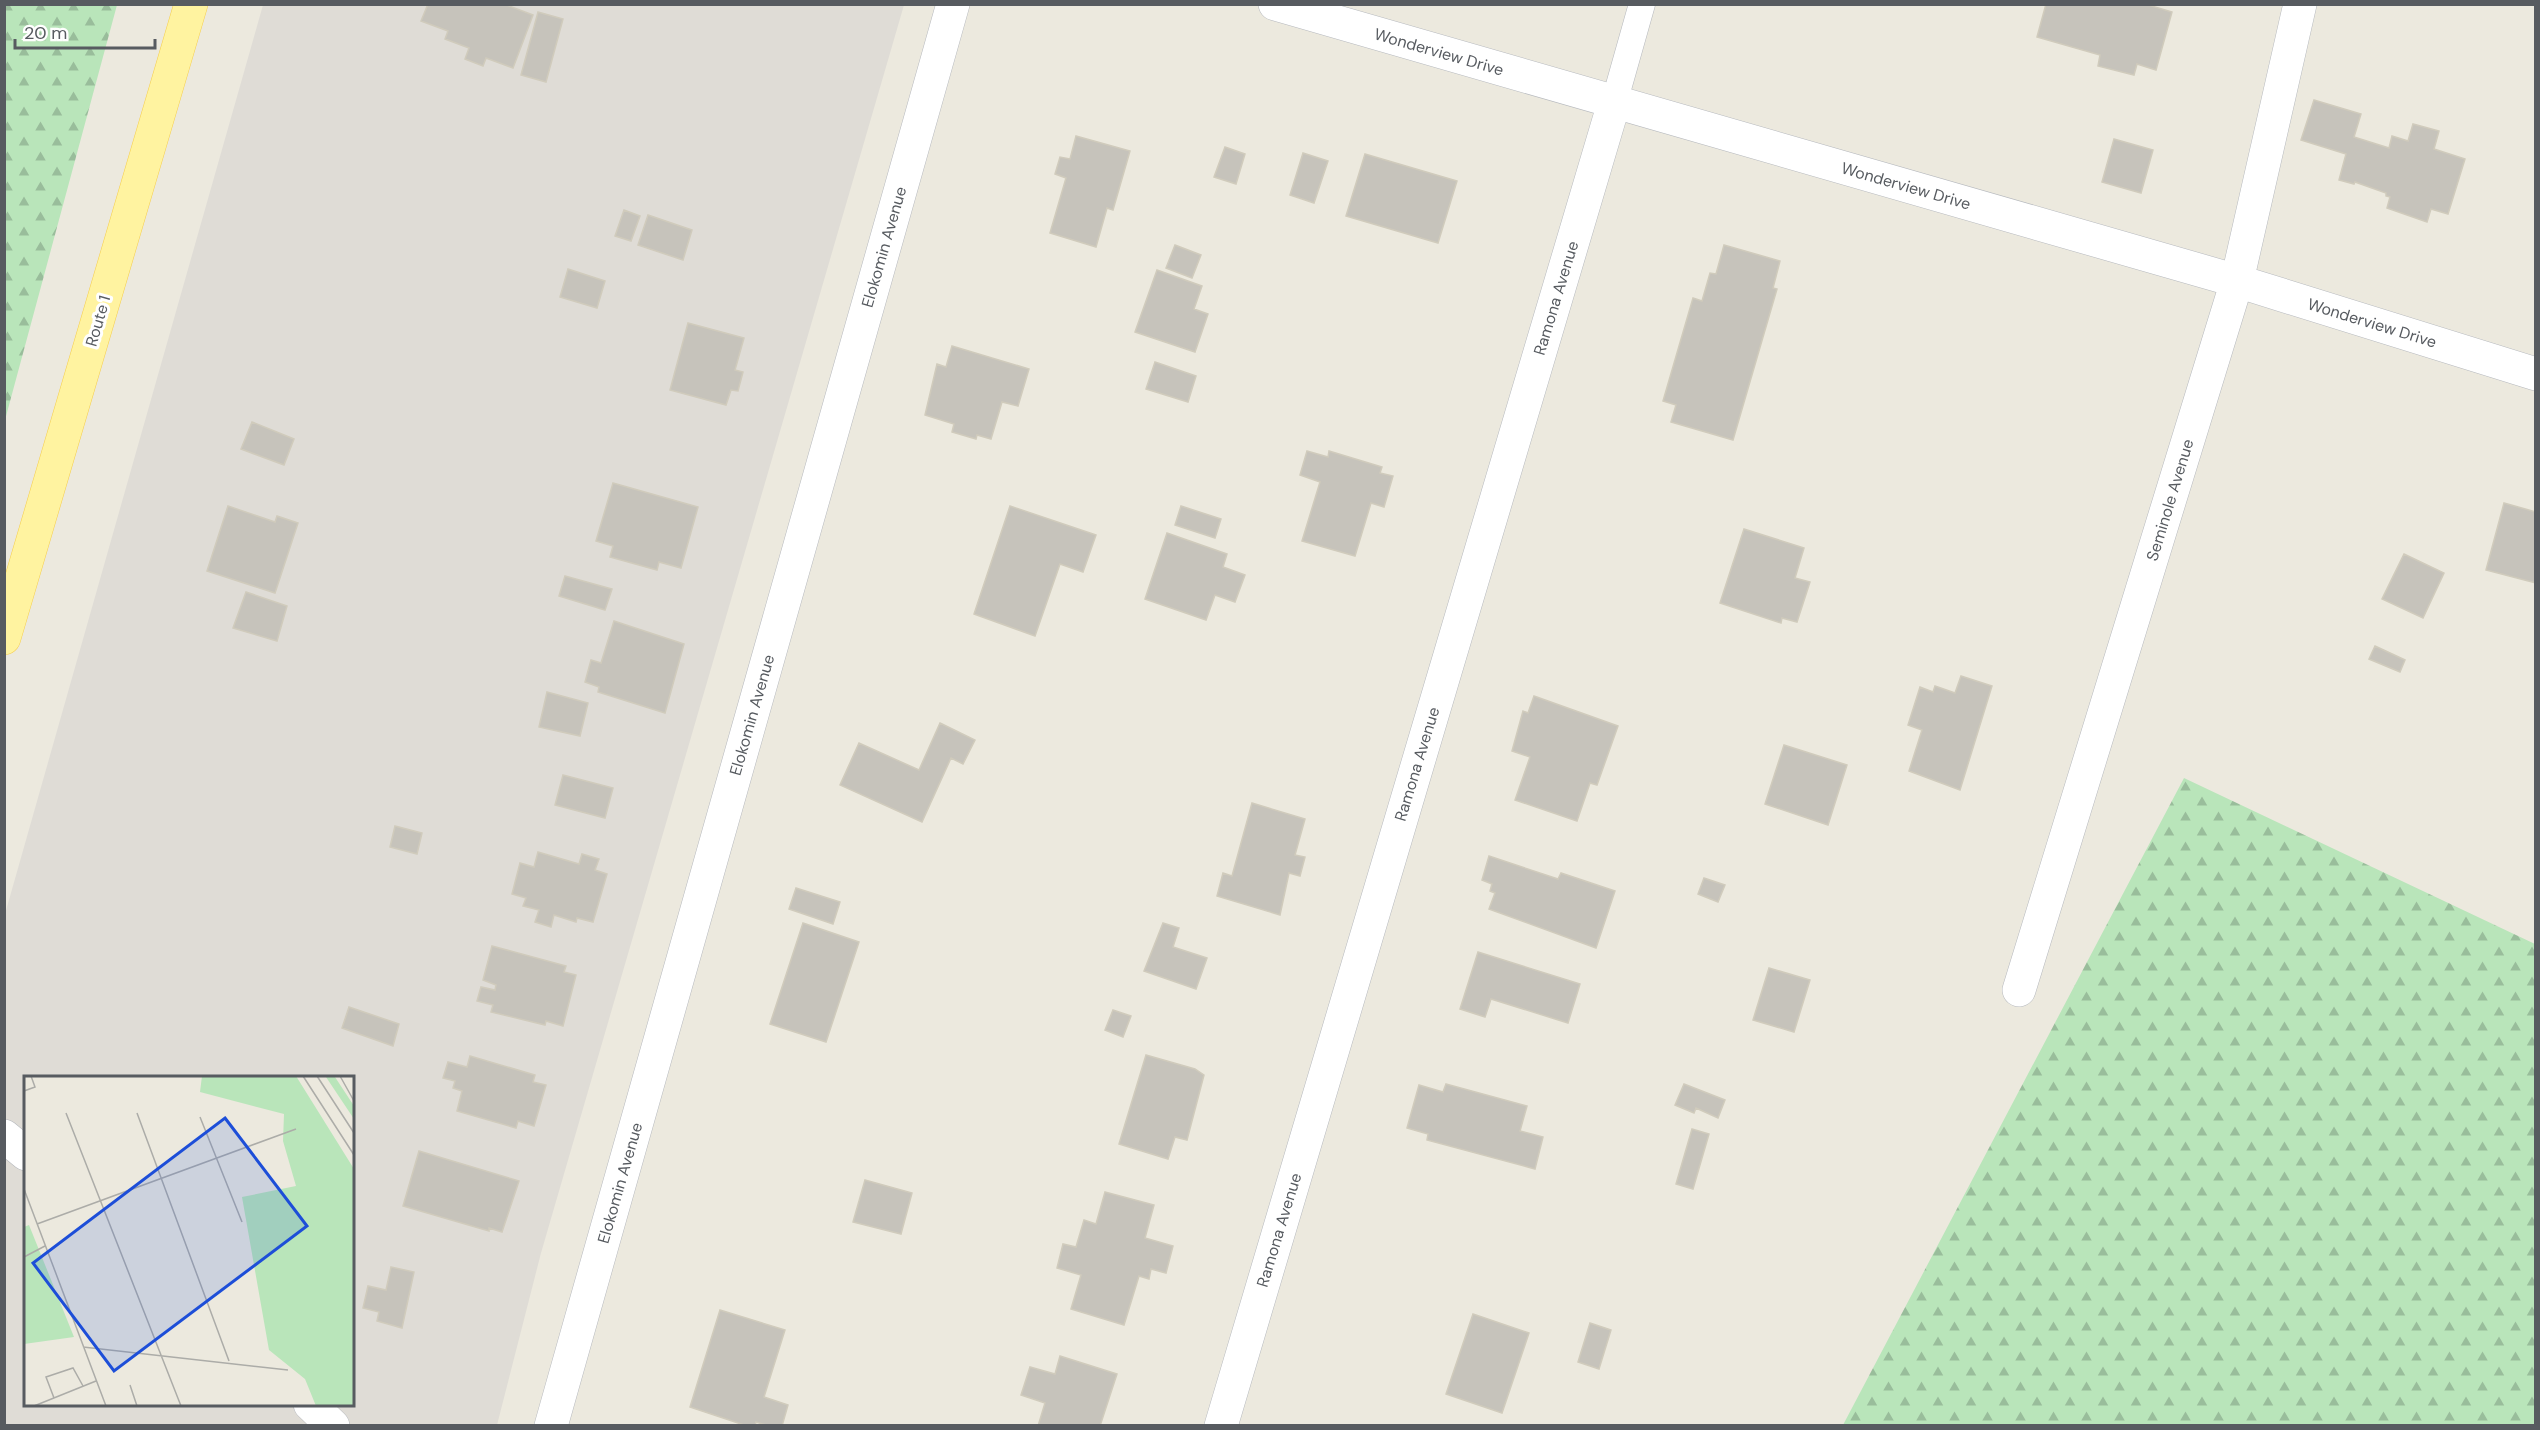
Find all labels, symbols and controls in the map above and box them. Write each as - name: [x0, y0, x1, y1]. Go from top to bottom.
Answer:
- scale bar: [15, 12, 154, 50]
- text: 20 m: [24, 21, 67, 45]
- street label: Wonderview Drive: [1372, 23, 1506, 81]
- street label: Wonderview Drive: [1839, 157, 1973, 215]
- street label: Elokomin Avenue: [857, 184, 911, 310]
- street label: Ramona Avenue: [1529, 238, 1583, 358]
- street label: Route 1: [81, 293, 115, 349]
- street label: Wonderview Drive: [2305, 293, 2439, 353]
- street label: Seminole Avenue: [2141, 436, 2199, 564]
- street label: Elokomin Avenue: [725, 652, 779, 778]
- street label: Ramona Avenue: [1390, 704, 1444, 824]
- inset map: [24, 1076, 354, 1406]
- street label: Elokomin Avenue: [593, 1120, 647, 1246]
- street label: Ramona Avenue: [1252, 1170, 1306, 1290]

